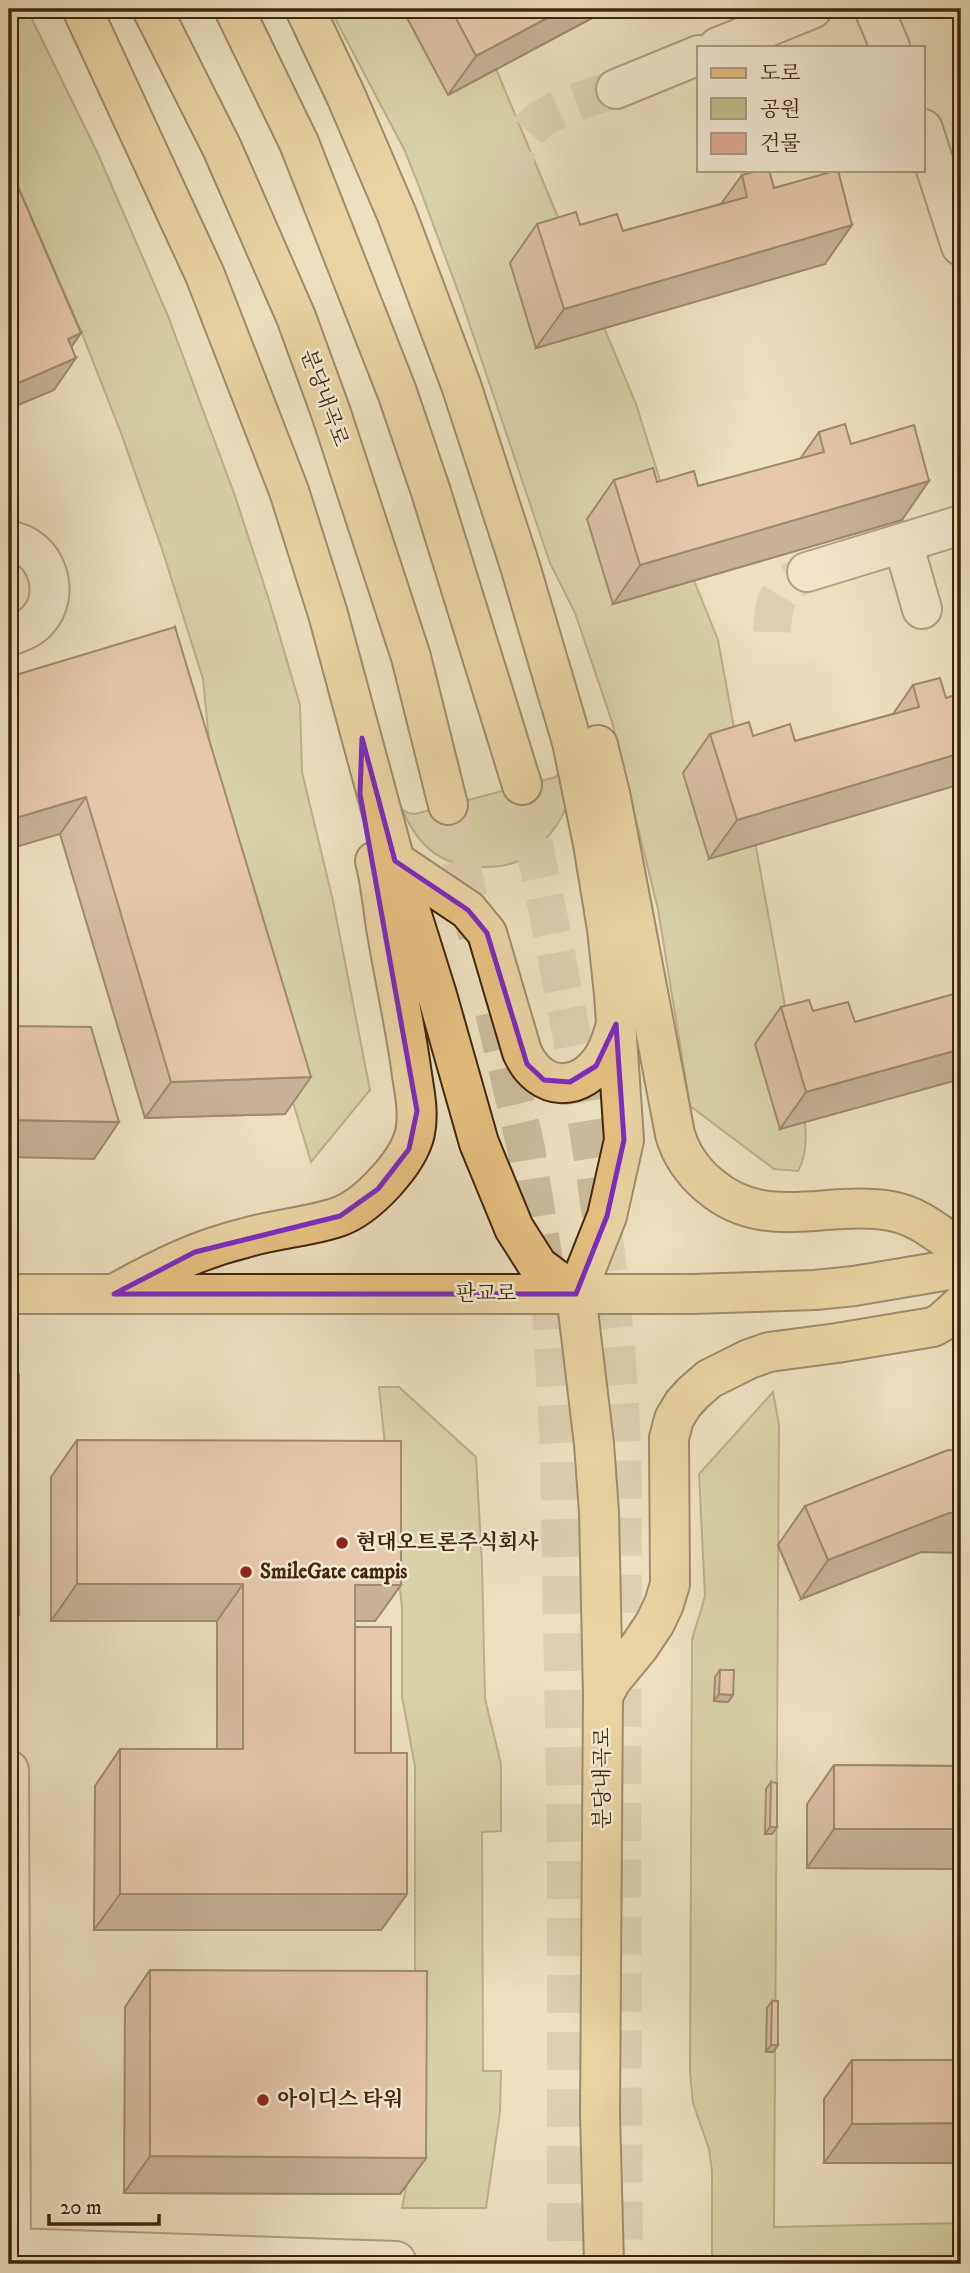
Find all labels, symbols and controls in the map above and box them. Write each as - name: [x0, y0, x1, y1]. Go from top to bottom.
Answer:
- legend: [697, 46, 925, 172]
- text: 도로: [760, 61, 801, 87]
- text: 공원: [760, 97, 801, 123]
- text: 건물: [760, 131, 801, 157]
- street label: 분당내곡로: [294, 346, 354, 450]
- street label: 판교로: [456, 1281, 516, 1307]
- place label: 현대오트론주식회사: [356, 1530, 539, 1556]
- marker: 현대오트론주식회사: [334, 1535, 350, 1551]
- place label: SmileGate campis: [260, 1559, 407, 1585]
- marker: SmileGate campis: [238, 1564, 254, 1580]
- street label: 분당내곡로: [590, 1727, 616, 1829]
- place label: 아이디스 타워: [277, 2087, 403, 2113]
- marker: 아이디스 타워: [255, 2092, 271, 2108]
- scale bar: [49, 2182, 159, 2226]
- text: 20 m: [60, 2195, 102, 2221]

